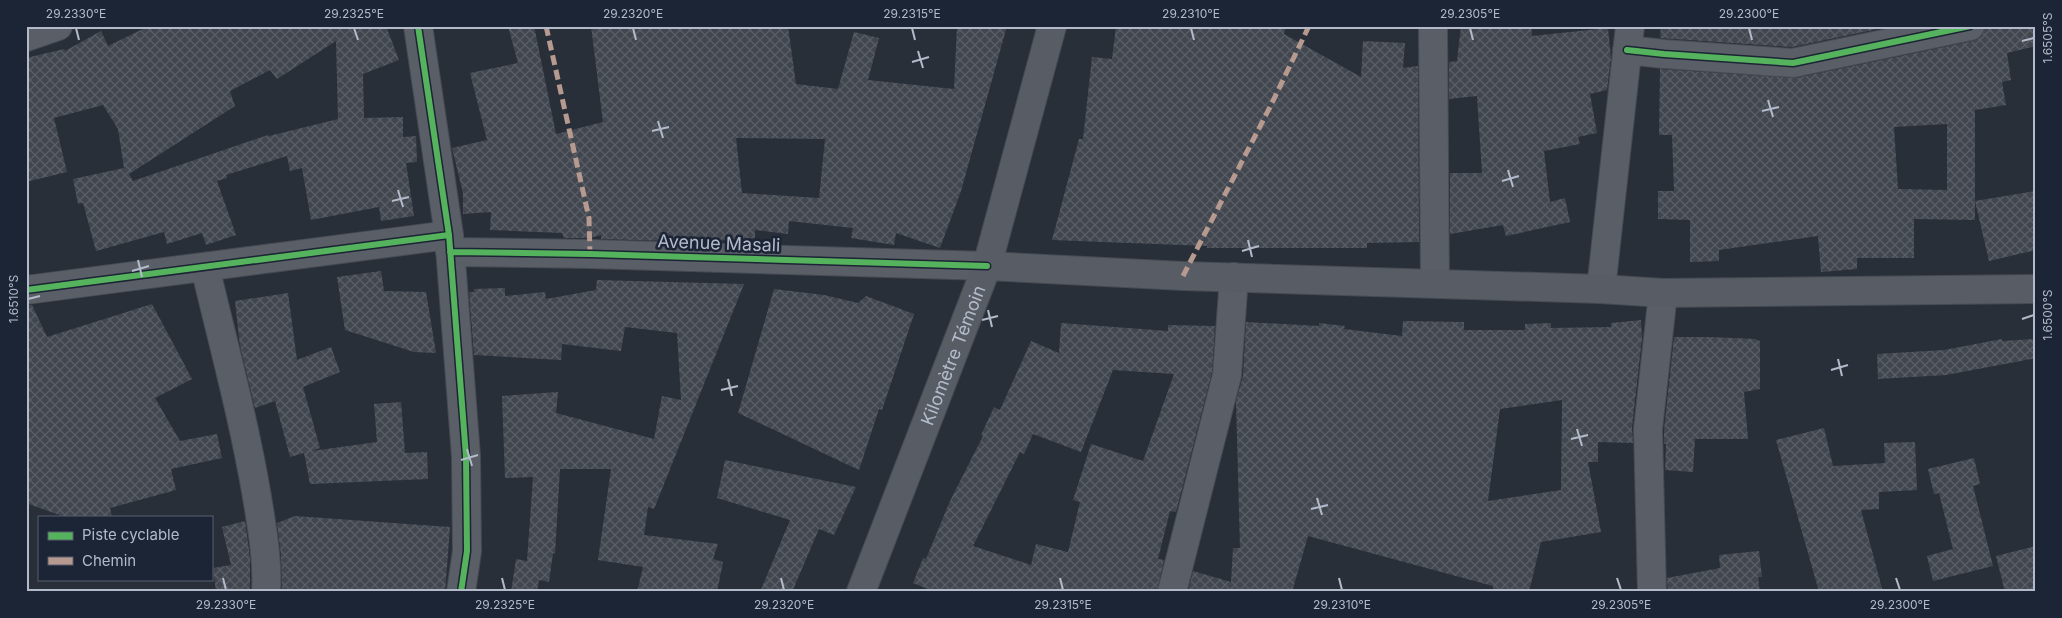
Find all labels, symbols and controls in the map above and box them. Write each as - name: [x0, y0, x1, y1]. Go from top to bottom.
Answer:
- text: 29.2330°E: [46, 6, 106, 21]
- text: 29.2325°E: [324, 6, 384, 21]
- text: 29.2320°E: [603, 6, 663, 21]
- text: 29.2315°E: [883, 6, 941, 21]
- text: 29.2310°E: [1162, 6, 1220, 21]
- text: 29.2305°E: [1440, 6, 1500, 21]
- text: 29.2300°E: [1719, 6, 1779, 21]
- text: 1.6505°S: [2040, 12, 2055, 63]
- street label: Avenue Masali: [657, 230, 781, 256]
- text: 1.6510°S: [6, 275, 21, 323]
- street label: Kilomètre Témoin: [916, 282, 989, 428]
- text: 1.6500°S: [2040, 289, 2055, 341]
- legend: [38, 516, 212, 580]
- text: Piste cyclable: [82, 525, 179, 544]
- text: Chemin: [82, 551, 136, 570]
- text: 29.2330°E: [196, 597, 256, 612]
- text: 29.2325°E: [475, 597, 535, 612]
- text: 29.2320°E: [754, 597, 814, 612]
- text: 29.2315°E: [1034, 597, 1092, 612]
- text: 29.2310°E: [1313, 597, 1371, 612]
- text: 29.2305°E: [1591, 597, 1651, 612]
- text: 29.2300°E: [1870, 597, 1930, 612]

